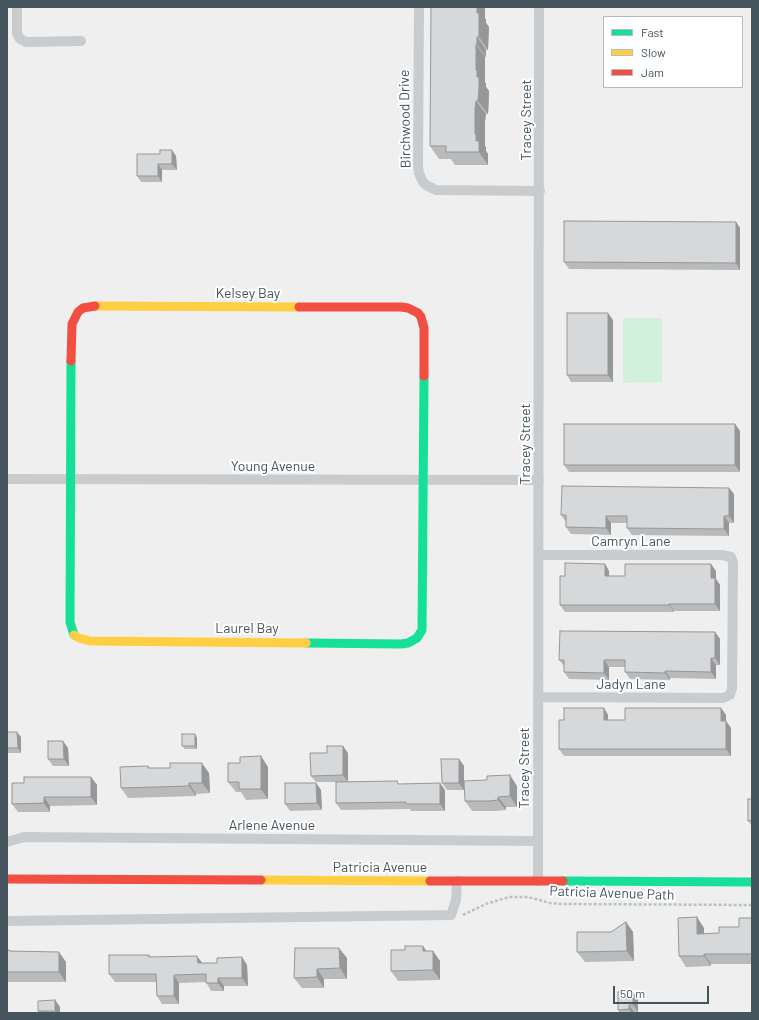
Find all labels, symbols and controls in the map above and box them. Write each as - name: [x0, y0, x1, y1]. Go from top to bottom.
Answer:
- legend: [603, 16, 743, 88]
- text: Fast: [641, 25, 664, 39]
- text: Slow: [641, 45, 666, 59]
- text: Jam: [641, 65, 664, 79]
- street label: Birchwood Drive: [396, 69, 414, 169]
- street label: Tracey Street: [518, 79, 534, 161]
- street label: Kelsey Bay: [216, 285, 280, 301]
- street label: Tracey Street: [517, 403, 533, 485]
- street label: Young Avenue: [231, 458, 315, 474]
- street label: Camryn Lane: [591, 533, 671, 549]
- street label: Laurel Bay: [215, 620, 279, 636]
- street label: Jadyn Lane: [596, 676, 666, 692]
- street label: Tracey Street: [516, 727, 532, 809]
- street label: Arlene Avenue: [229, 817, 315, 833]
- street label: Patricia Avenue: [333, 859, 427, 875]
- street label: Patricia Avenue Path: [549, 882, 675, 904]
- scale bar: [615, 978, 711, 1004]
- text: 50 m: [620, 986, 645, 1000]

